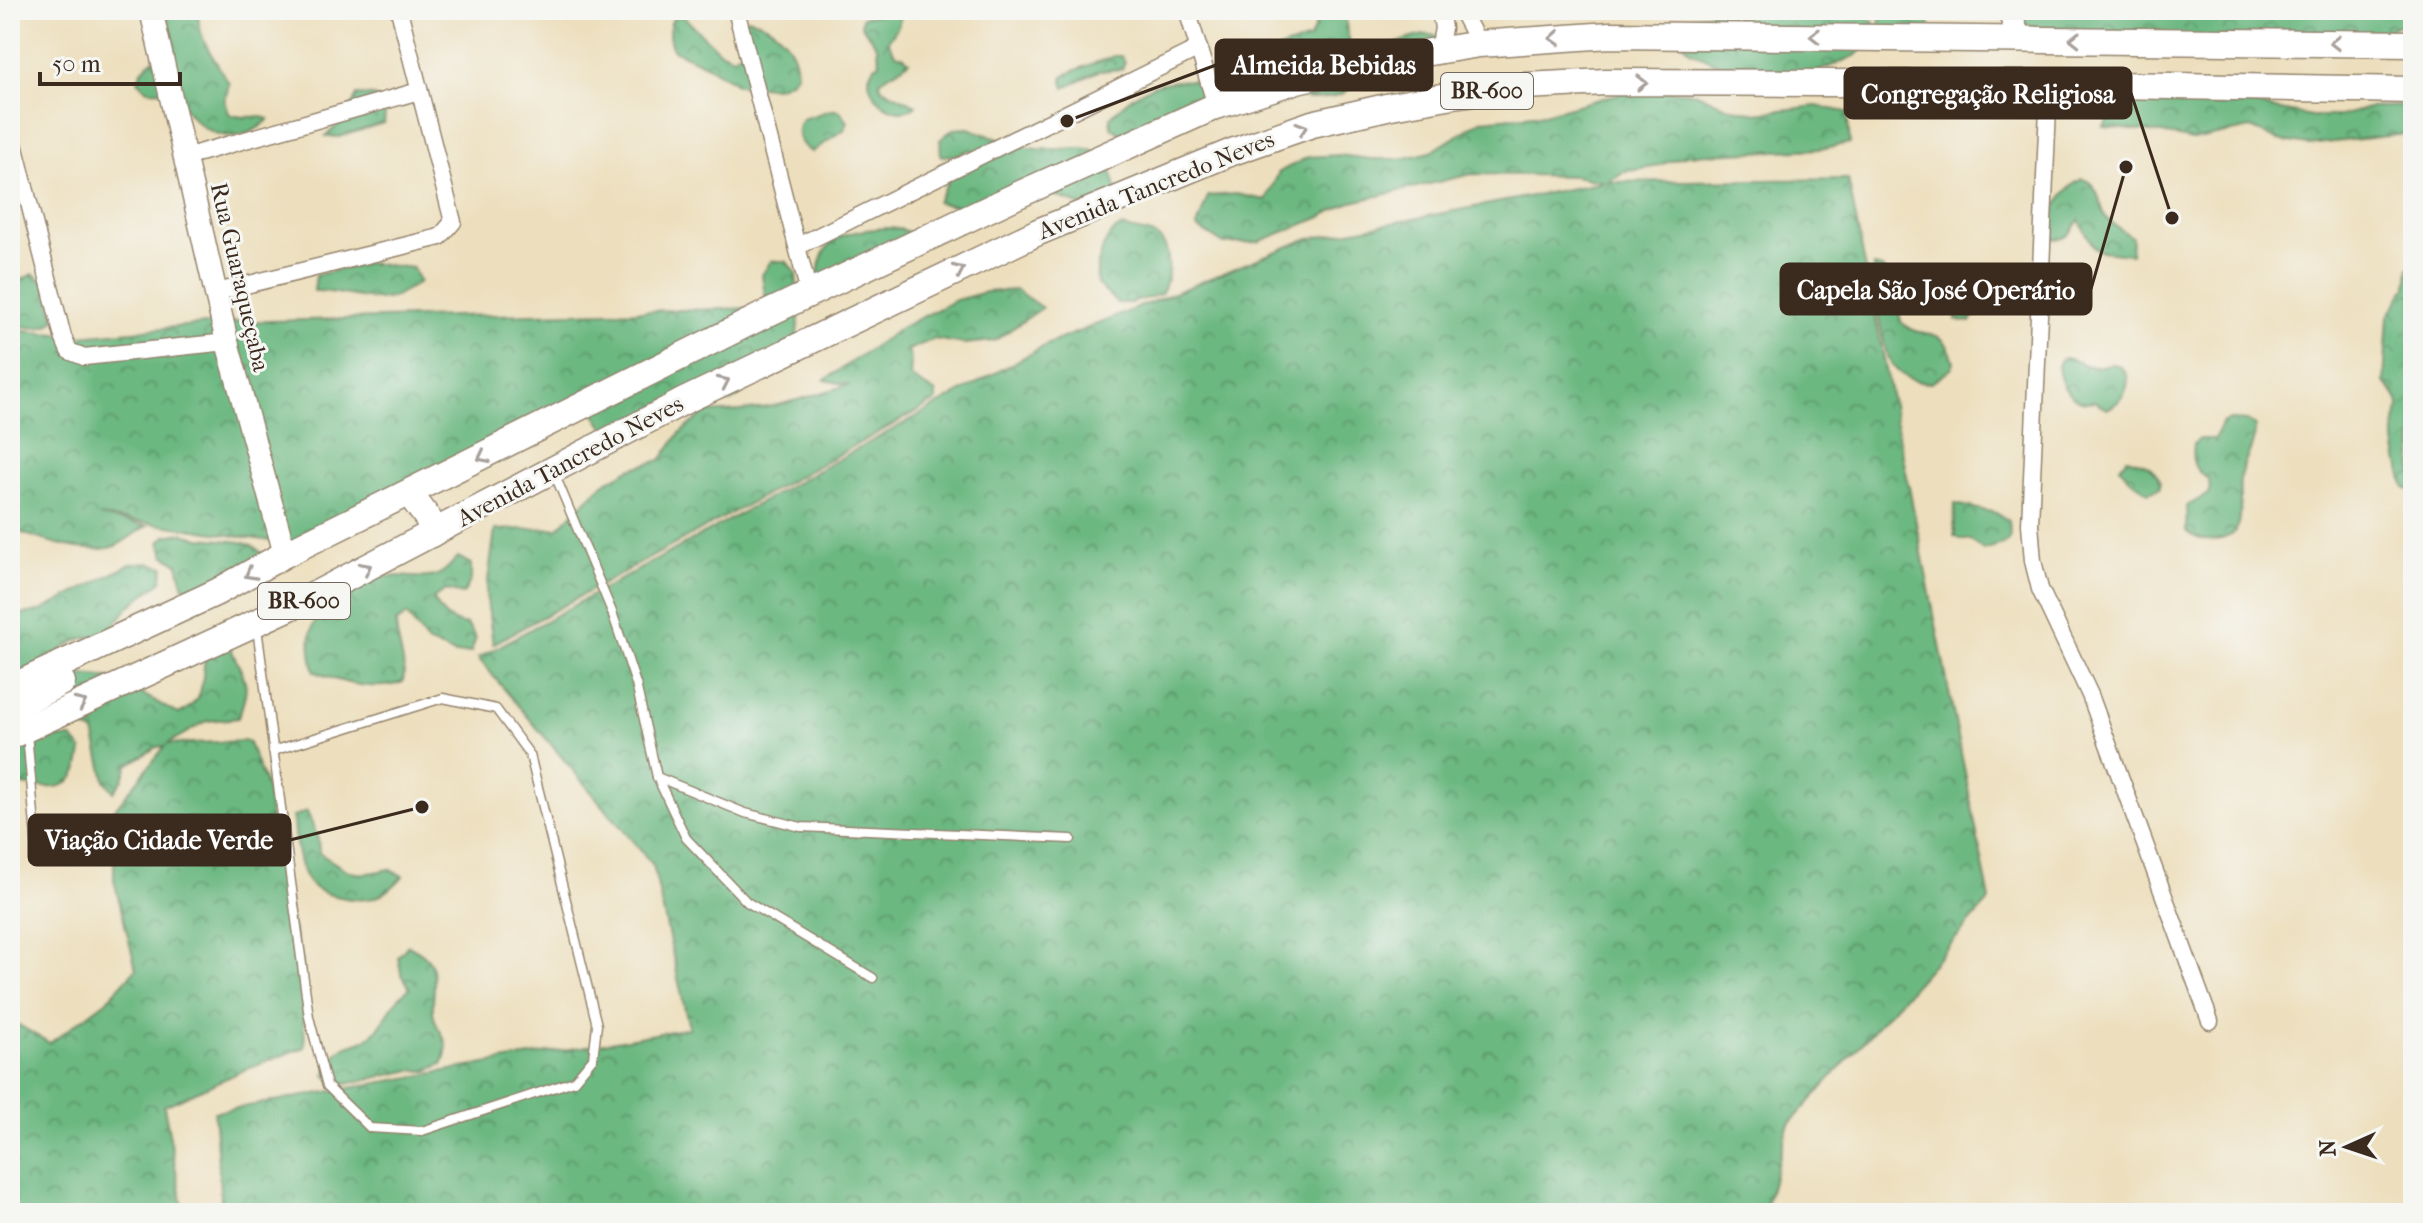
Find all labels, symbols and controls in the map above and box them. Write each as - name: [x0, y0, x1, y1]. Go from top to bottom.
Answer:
- one-way arrow: [1808, 27, 1821, 45]
- one-way arrow: [1548, 29, 1561, 46]
- one-way arrow: [2068, 30, 2081, 48]
- one-way arrow: [2328, 34, 2341, 51]
- scale bar: [40, 36, 180, 86]
- callout: Almeida Bebidas: [1216, 40, 1432, 90]
- text: 50 m: [52, 50, 101, 78]
- text: Almeida Bebidas: [1230, 50, 1416, 81]
- callout: Congregação Religiosa: [1845, 68, 2131, 118]
- road number: BR-600: [1441, 73, 1533, 109]
- one-way arrow: [1636, 74, 1649, 91]
- text: Congregação Religiosa: [1861, 79, 2116, 111]
- one-way arrow: [1295, 121, 1308, 137]
- street label: Avenida Tancredo Neves: [1033, 125, 1278, 246]
- street label: Rua Guaraqueçaba: [204, 180, 276, 375]
- one-way arrow: [950, 264, 965, 280]
- callout: Capela São José Operário: [1781, 264, 2091, 314]
- text: Capela São José Operário: [1797, 275, 2075, 306]
- one-way arrow: [715, 376, 730, 392]
- street label: Avenida Tancredo Neves: [451, 389, 688, 533]
- one-way arrow: [476, 447, 491, 463]
- one-way arrow: [358, 563, 373, 578]
- one-way arrow: [245, 564, 259, 580]
- road number: BR-600: [258, 583, 350, 619]
- one-way arrow: [73, 697, 87, 713]
- callout: Viação Cidade Verde: [29, 815, 290, 865]
- text: Viação Cidade Verde: [44, 825, 273, 857]
- north arrow: [2307, 1107, 2387, 1187]
- text: N: [2315, 1139, 2341, 1157]

